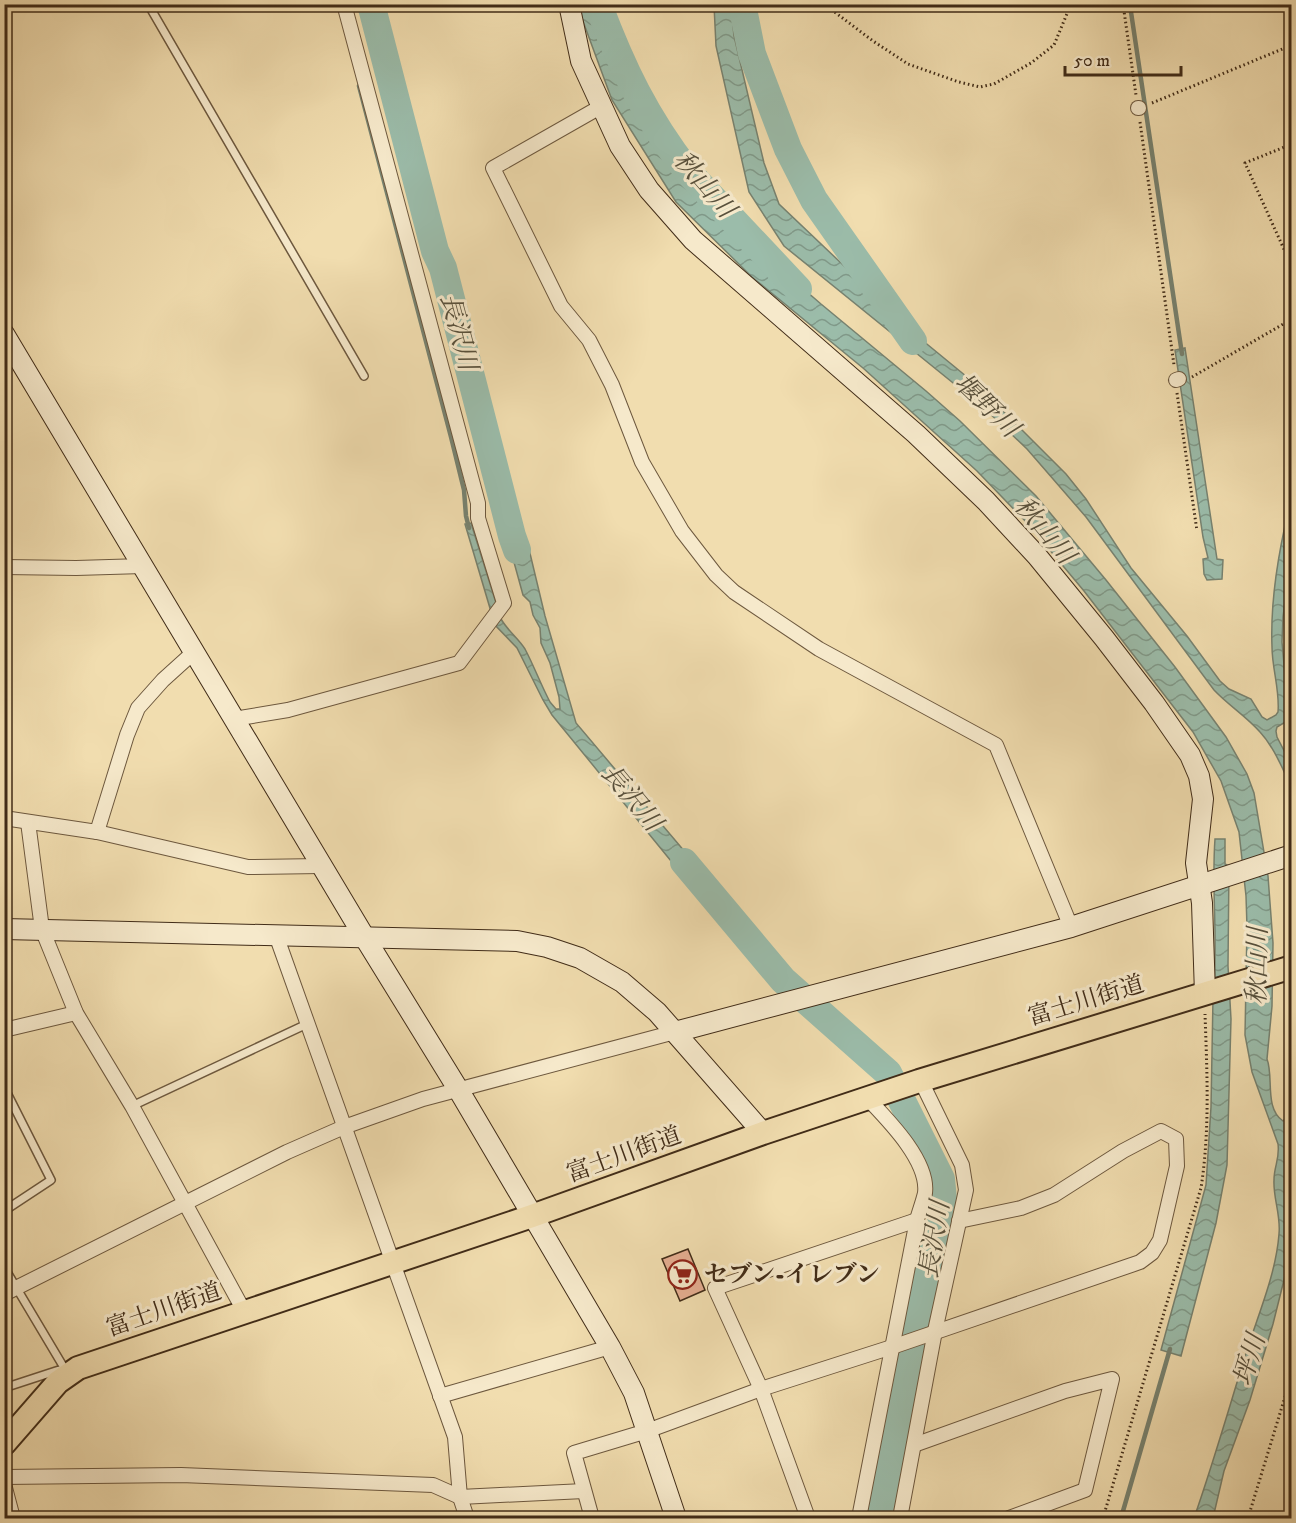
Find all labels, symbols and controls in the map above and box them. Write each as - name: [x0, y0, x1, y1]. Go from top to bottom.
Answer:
- scale bar: [1065, 39, 1180, 77]
- text: 50 m: [1074, 50, 1110, 72]
- water label: 秋山川: [666, 145, 744, 228]
- water label: 長沢川: [432, 290, 485, 377]
- water label: 堰野川: [946, 367, 1028, 447]
- water label: 秋山川: [1006, 491, 1084, 574]
- water label: 長沢川: [593, 758, 671, 841]
- water label: 秋山川: [1241, 924, 1275, 1005]
- street label: 富士川街道: [1024, 969, 1148, 1033]
- street label: 富士川街道: [562, 1120, 686, 1190]
- water label: 長沢川: [913, 1196, 958, 1281]
- supermarket icon: セブン-イレブン: [667, 1259, 699, 1291]
- place label: セブン-イレブン: [704, 1260, 880, 1290]
- street label: 富士川街道: [102, 1276, 226, 1344]
- water label: 坪川: [1227, 1327, 1274, 1390]

